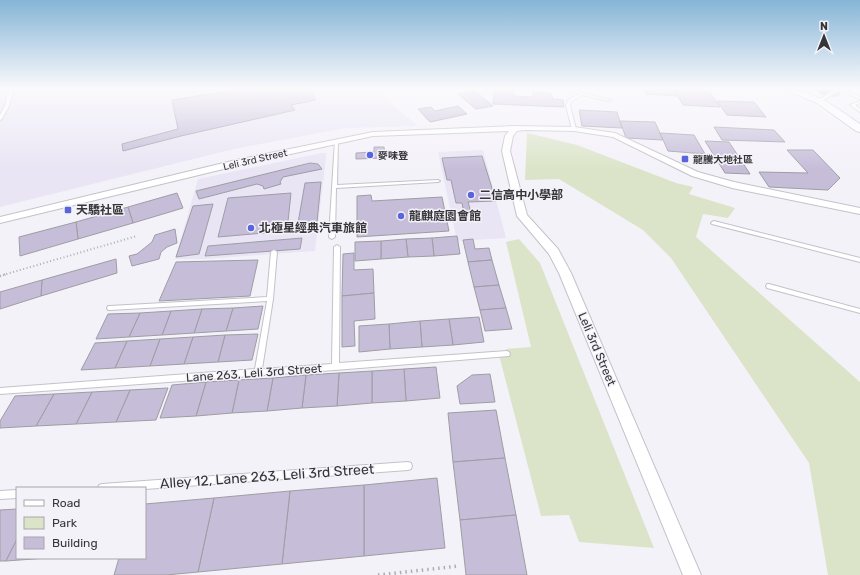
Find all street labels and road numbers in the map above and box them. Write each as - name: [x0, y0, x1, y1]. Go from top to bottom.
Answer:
- street label: Leli 3rd Street: [222, 147, 289, 173]
- street label: Leli 3rd Street: [575, 310, 619, 388]
- street label: Lane 263, Leli 3rd Street: [186, 361, 323, 385]
- street label: Alley 12, Lane 263, Leli 3rd Street: [159, 460, 375, 492]

